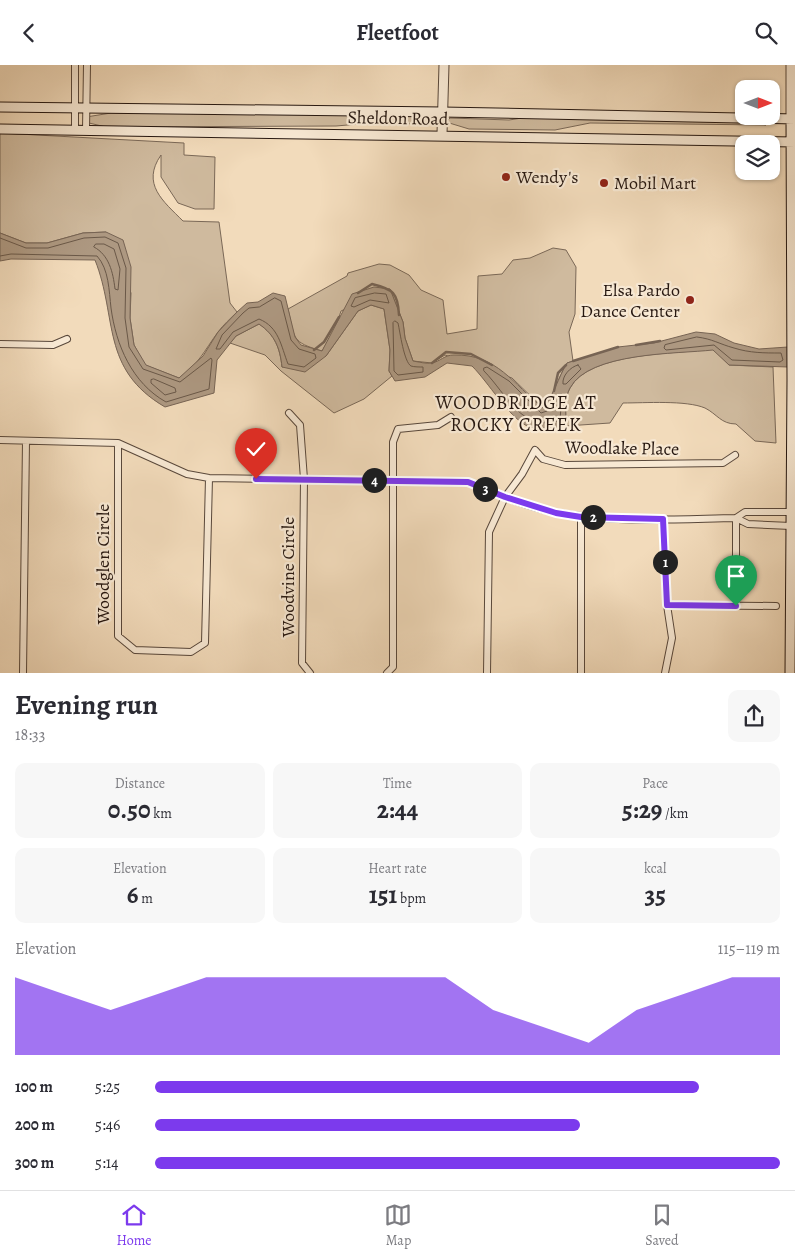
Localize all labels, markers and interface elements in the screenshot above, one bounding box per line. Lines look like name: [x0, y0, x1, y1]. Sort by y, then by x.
text: Fleetfoot: [356, 18, 439, 48]
icon: back: [15, 19, 43, 47]
icon: search: [752, 19, 780, 47]
north arrow: [735, 80, 780, 125]
map controls: [735, 80, 780, 180]
street label: Sheldon Road: [347, 105, 449, 131]
button: layers: [735, 135, 780, 180]
place label: Wendy's: [515, 165, 579, 189]
marker: Wendy's: [500, 171, 512, 183]
place label: Mobil Mart: [614, 171, 696, 195]
marker: Mobil Mart: [598, 177, 610, 189]
place label: Elsa Pardo Dance Center: [580, 278, 680, 323]
marker: Elsa Pardo Dance Center: [684, 294, 696, 306]
district label: WOODBRIDGE AT ROCKY CREEK: [434, 390, 597, 438]
pin: [235, 428, 277, 479]
icon: check: [242, 435, 270, 463]
street label: Woodlake Place: [564, 435, 679, 461]
pin: 4: [362, 467, 386, 493]
text: 4: [371, 471, 378, 490]
pin: 3: [472, 477, 498, 501]
text: 3: [482, 480, 489, 499]
street label: Woodglen Circle: [91, 504, 115, 625]
pin: 2: [580, 505, 606, 529]
text: 2: [590, 508, 597, 527]
street label: Woodvine Circle: [276, 517, 300, 638]
pin: 1: [652, 549, 678, 575]
text: 1: [663, 553, 668, 572]
pin: [715, 555, 757, 606]
icon: arrive: [722, 562, 750, 590]
text: Evening run: [15, 686, 158, 724]
button: share: [728, 690, 780, 742]
text: 18:33: [15, 724, 45, 746]
text: Distance: [115, 774, 165, 793]
text: Time: [383, 774, 412, 793]
text: Pace: [642, 774, 668, 793]
text: 0.50: [108, 793, 150, 827]
text: 2:44: [377, 793, 418, 827]
text: 5:29: [622, 793, 662, 827]
text: km: [150, 804, 172, 823]
text: /km: [662, 804, 688, 823]
text: Elevation: [113, 859, 167, 878]
text: Heart rate: [368, 859, 427, 878]
text: kcal: [644, 859, 666, 878]
text: 6: [127, 878, 138, 912]
text: 151: [369, 878, 397, 912]
text: 35: [644, 878, 666, 912]
text: m: [138, 889, 153, 908]
text: bpm: [397, 889, 426, 908]
text: Elevation: [15, 938, 76, 960]
text: 115–119 m: [718, 938, 780, 960]
text: 100 m: [15, 1076, 53, 1098]
text: 5:25: [95, 1076, 120, 1098]
text: 200 m: [15, 1114, 55, 1136]
text: 5:46: [95, 1114, 120, 1136]
text: 300 m: [15, 1152, 54, 1174]
text: 5:14: [95, 1152, 118, 1174]
tab: Home: [116, 1201, 152, 1250]
tab: Map: [384, 1201, 412, 1250]
tab: Saved: [645, 1201, 679, 1250]

